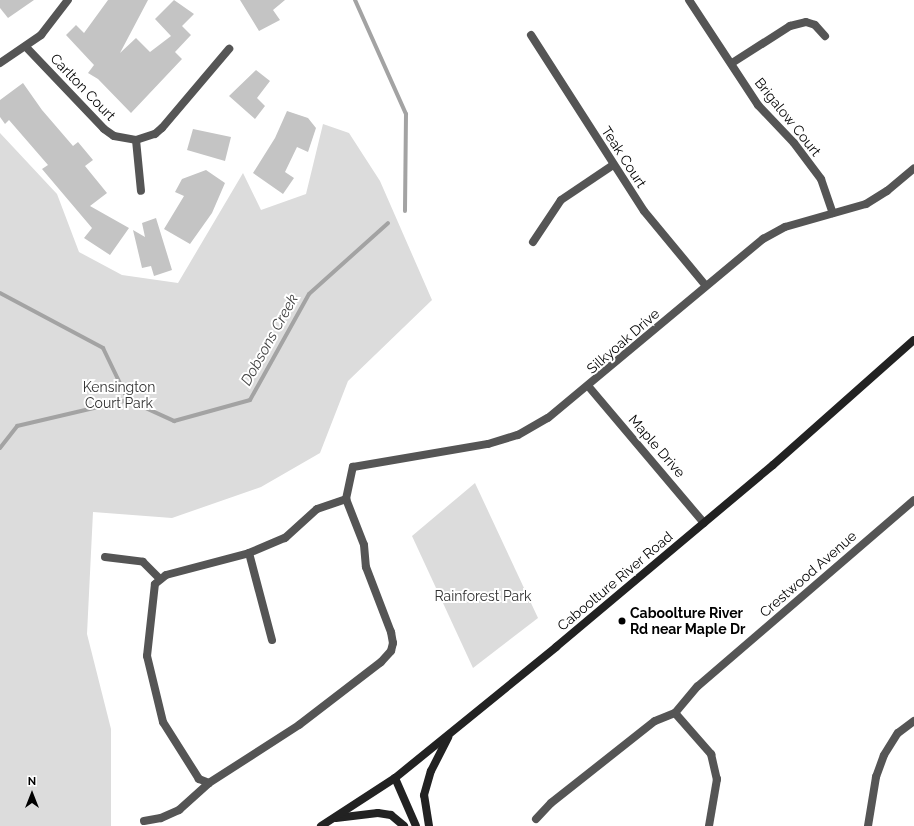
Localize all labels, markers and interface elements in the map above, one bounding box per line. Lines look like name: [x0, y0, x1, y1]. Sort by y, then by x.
street label: Carlton Court: [47, 50, 119, 124]
street label: Brigalow Court: [751, 74, 825, 160]
street label: Teak Court: [598, 123, 650, 191]
water label: Dobsons Creek: [238, 291, 302, 389]
street label: Silkyoak Drive: [583, 305, 663, 377]
park label: Kensington Court Park: [83, 379, 155, 412]
street label: Maple Drive: [625, 411, 689, 481]
street label: Crestwood Avenue: [756, 527, 860, 621]
street label: Caboolture River Road: [554, 528, 676, 634]
park label: Rainforest Park: [434, 588, 532, 604]
place label: Caboolture River Rd near Maple Dr: [630, 605, 746, 638]
marker: Caboolture River Rd near Maple Dr: [617, 616, 627, 626]
north arrow: [12, 774, 52, 814]
text: N: [28, 775, 36, 788]

